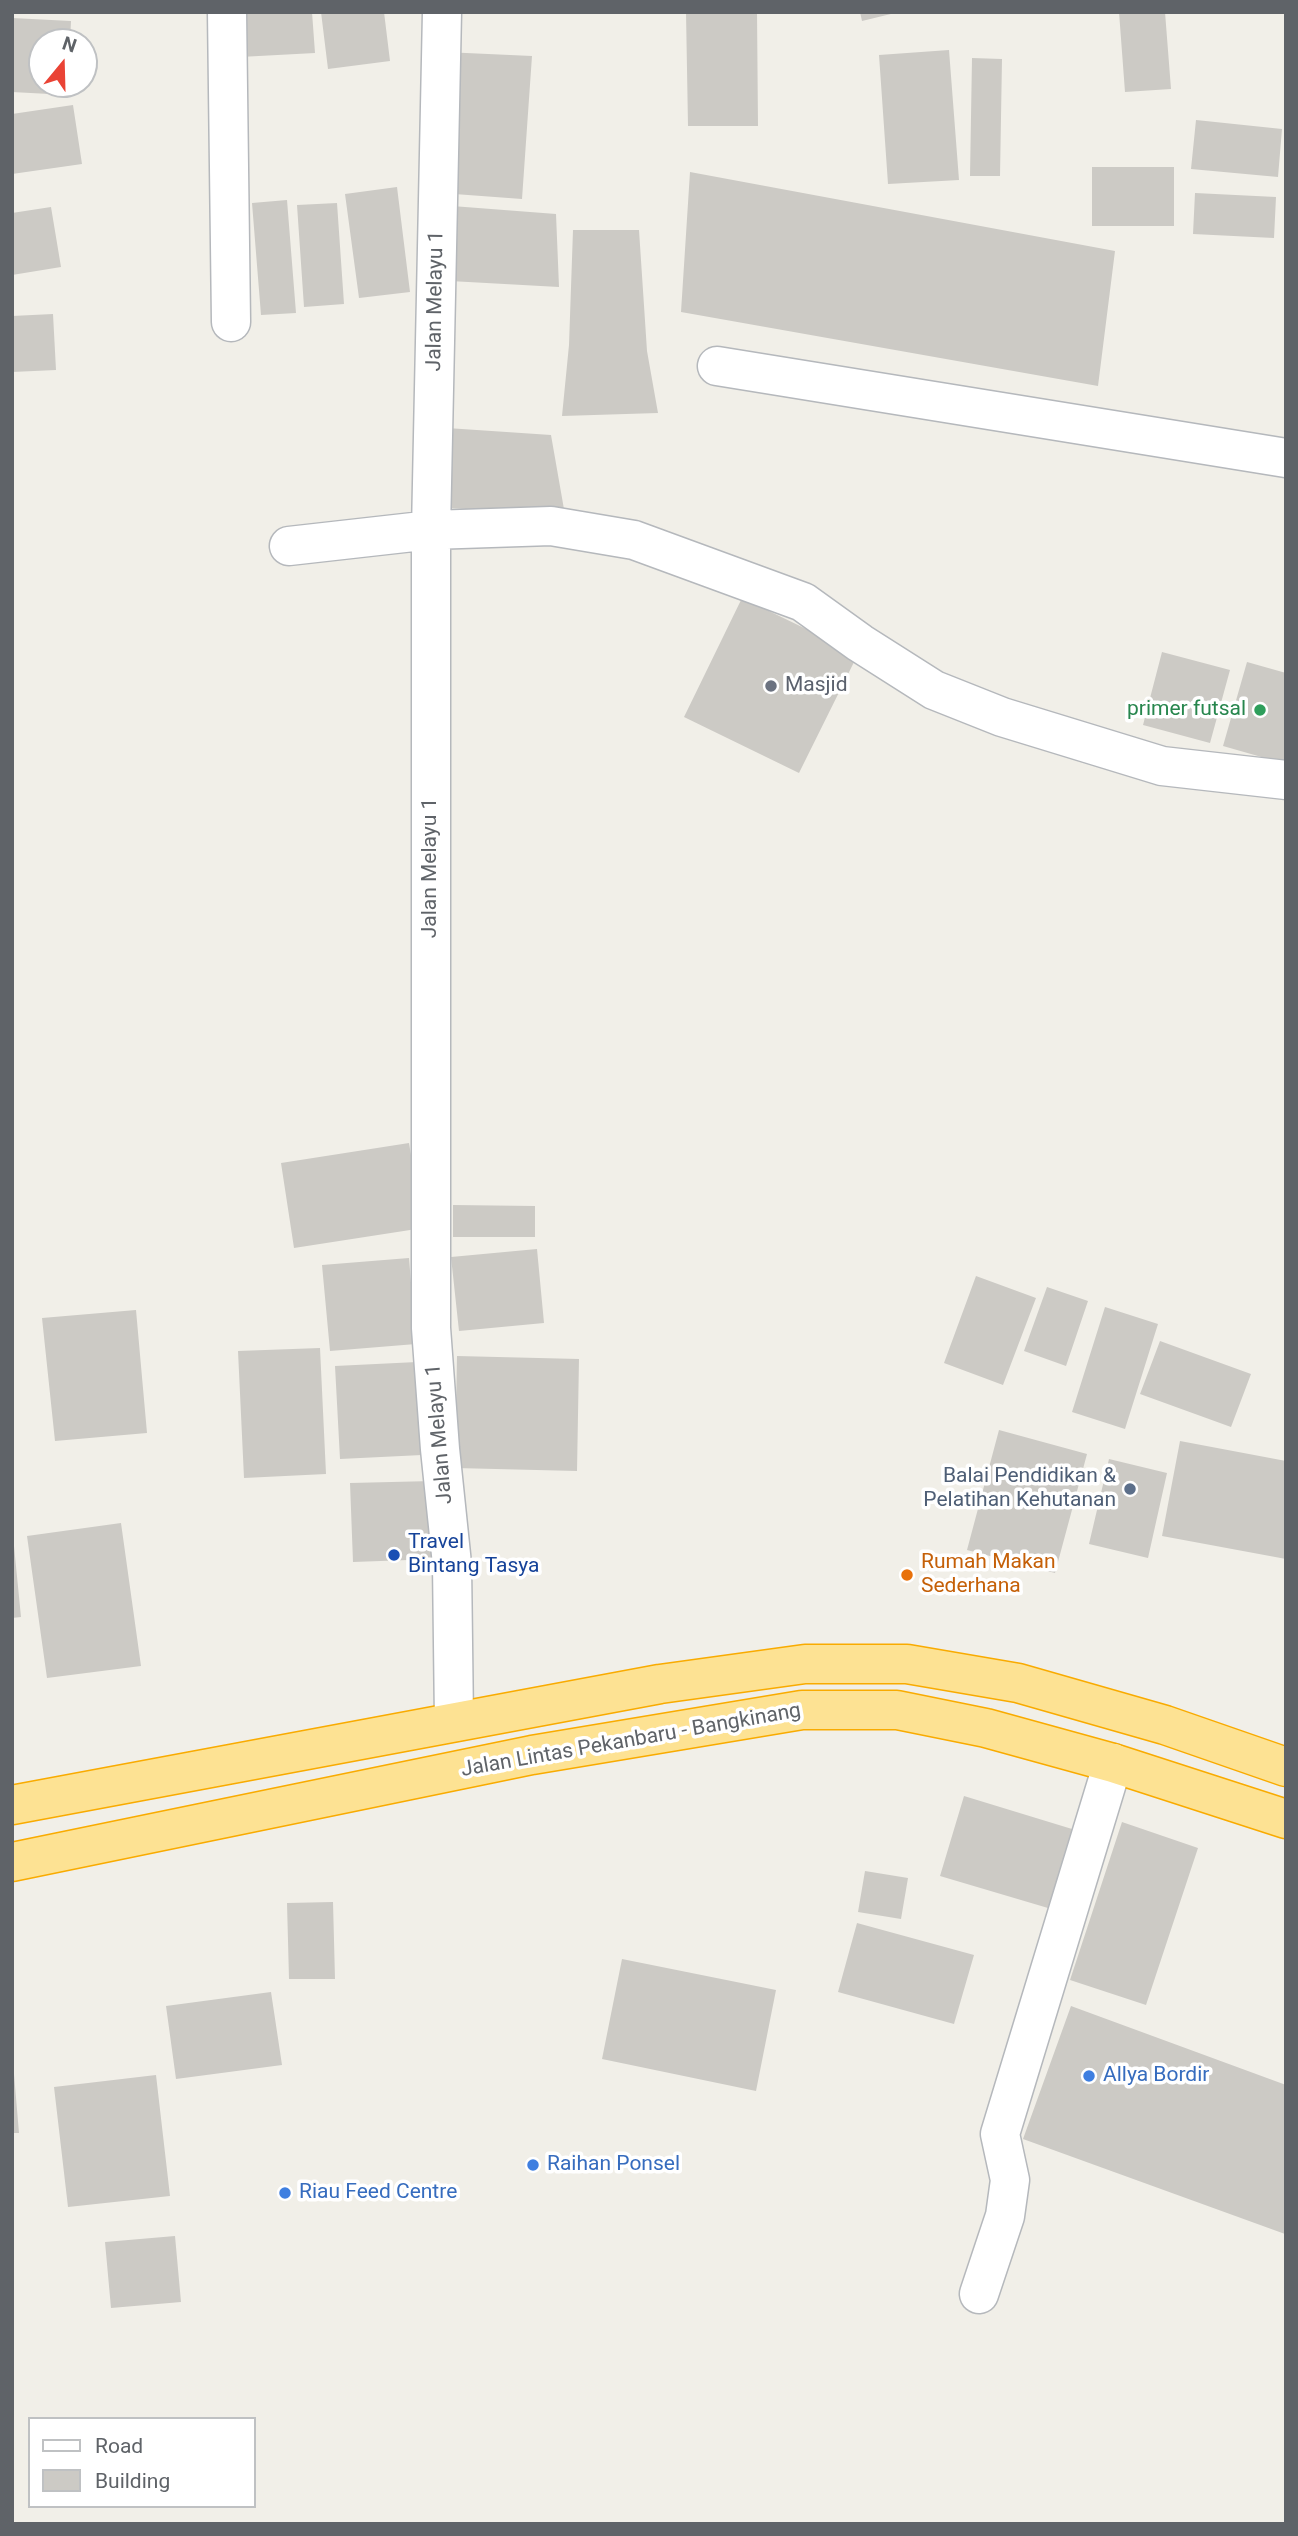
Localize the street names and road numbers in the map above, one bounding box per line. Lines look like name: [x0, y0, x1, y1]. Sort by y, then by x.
street label: Jalan Melayu 1: [422, 230, 450, 372]
street label: Jalan Melayu 1: [418, 798, 444, 938]
street label: Jalan Melayu 1: [421, 1363, 459, 1505]
street label: Jalan Lintas Pekanbaru - Bangkinang: [459, 1699, 803, 1783]

